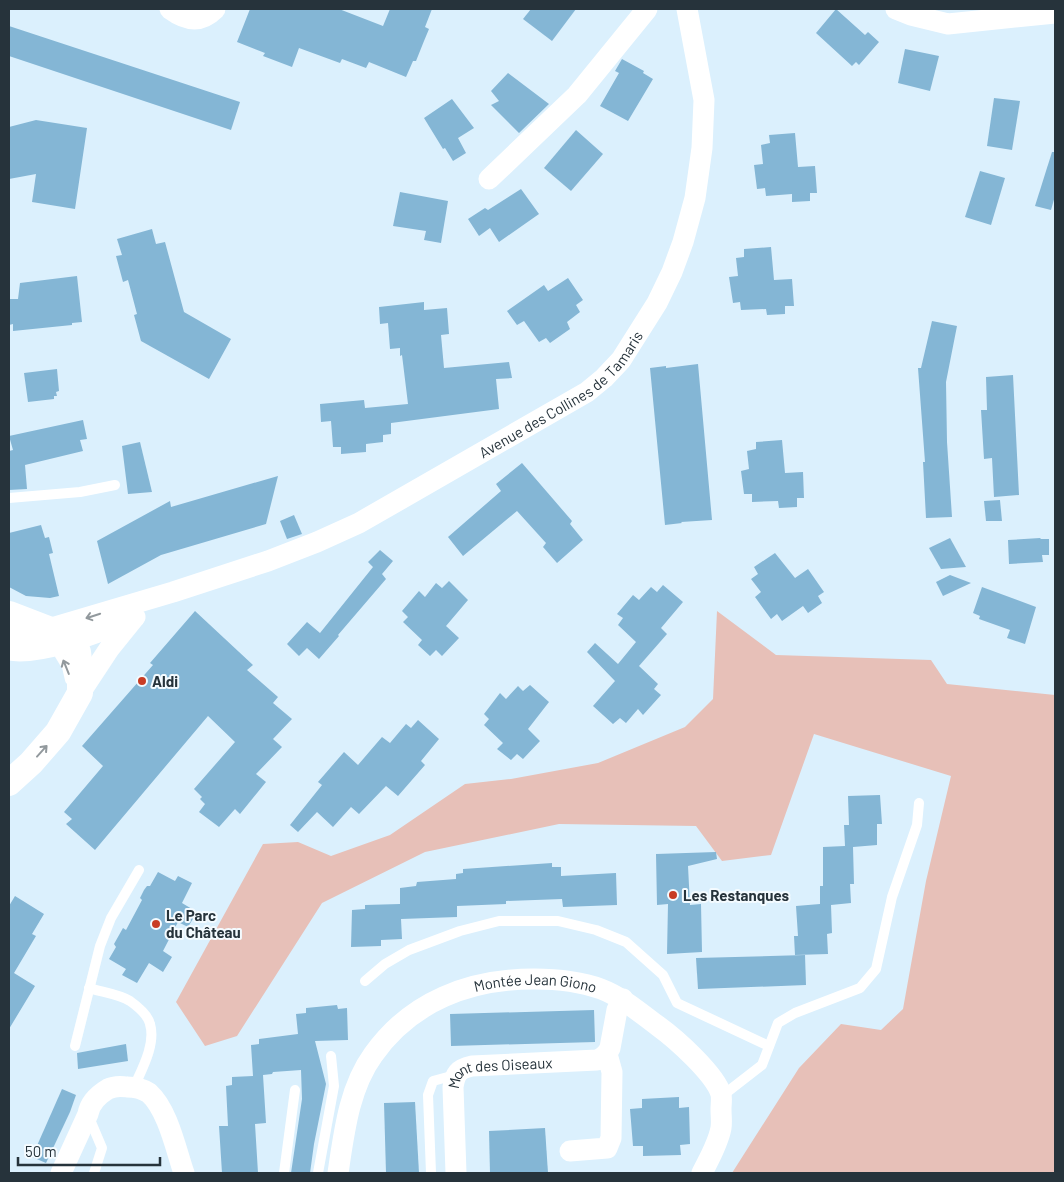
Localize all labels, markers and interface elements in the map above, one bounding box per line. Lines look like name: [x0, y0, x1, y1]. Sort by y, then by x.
street label: Avenue des Collines de Tamaris: [476, 327, 646, 461]
one-way arrow: [85, 612, 101, 622]
one-way arrow: [61, 660, 70, 676]
place label: Aldi: [152, 672, 178, 690]
marker: Aldi: [136, 675, 148, 687]
one-way arrow: [36, 744, 47, 757]
place label: Les Restanques: [683, 886, 790, 904]
marker: Les Restanques: [667, 889, 679, 901]
place label: Le Parc du Château: [166, 906, 241, 941]
marker: Le Parc du Château: [150, 918, 162, 930]
street label: Montée Jean Giono: [472, 970, 599, 996]
street label: Mont des Oiseaux: [444, 1053, 553, 1090]
scale bar: [18, 1134, 160, 1166]
text: 50 m: [25, 1142, 57, 1160]

